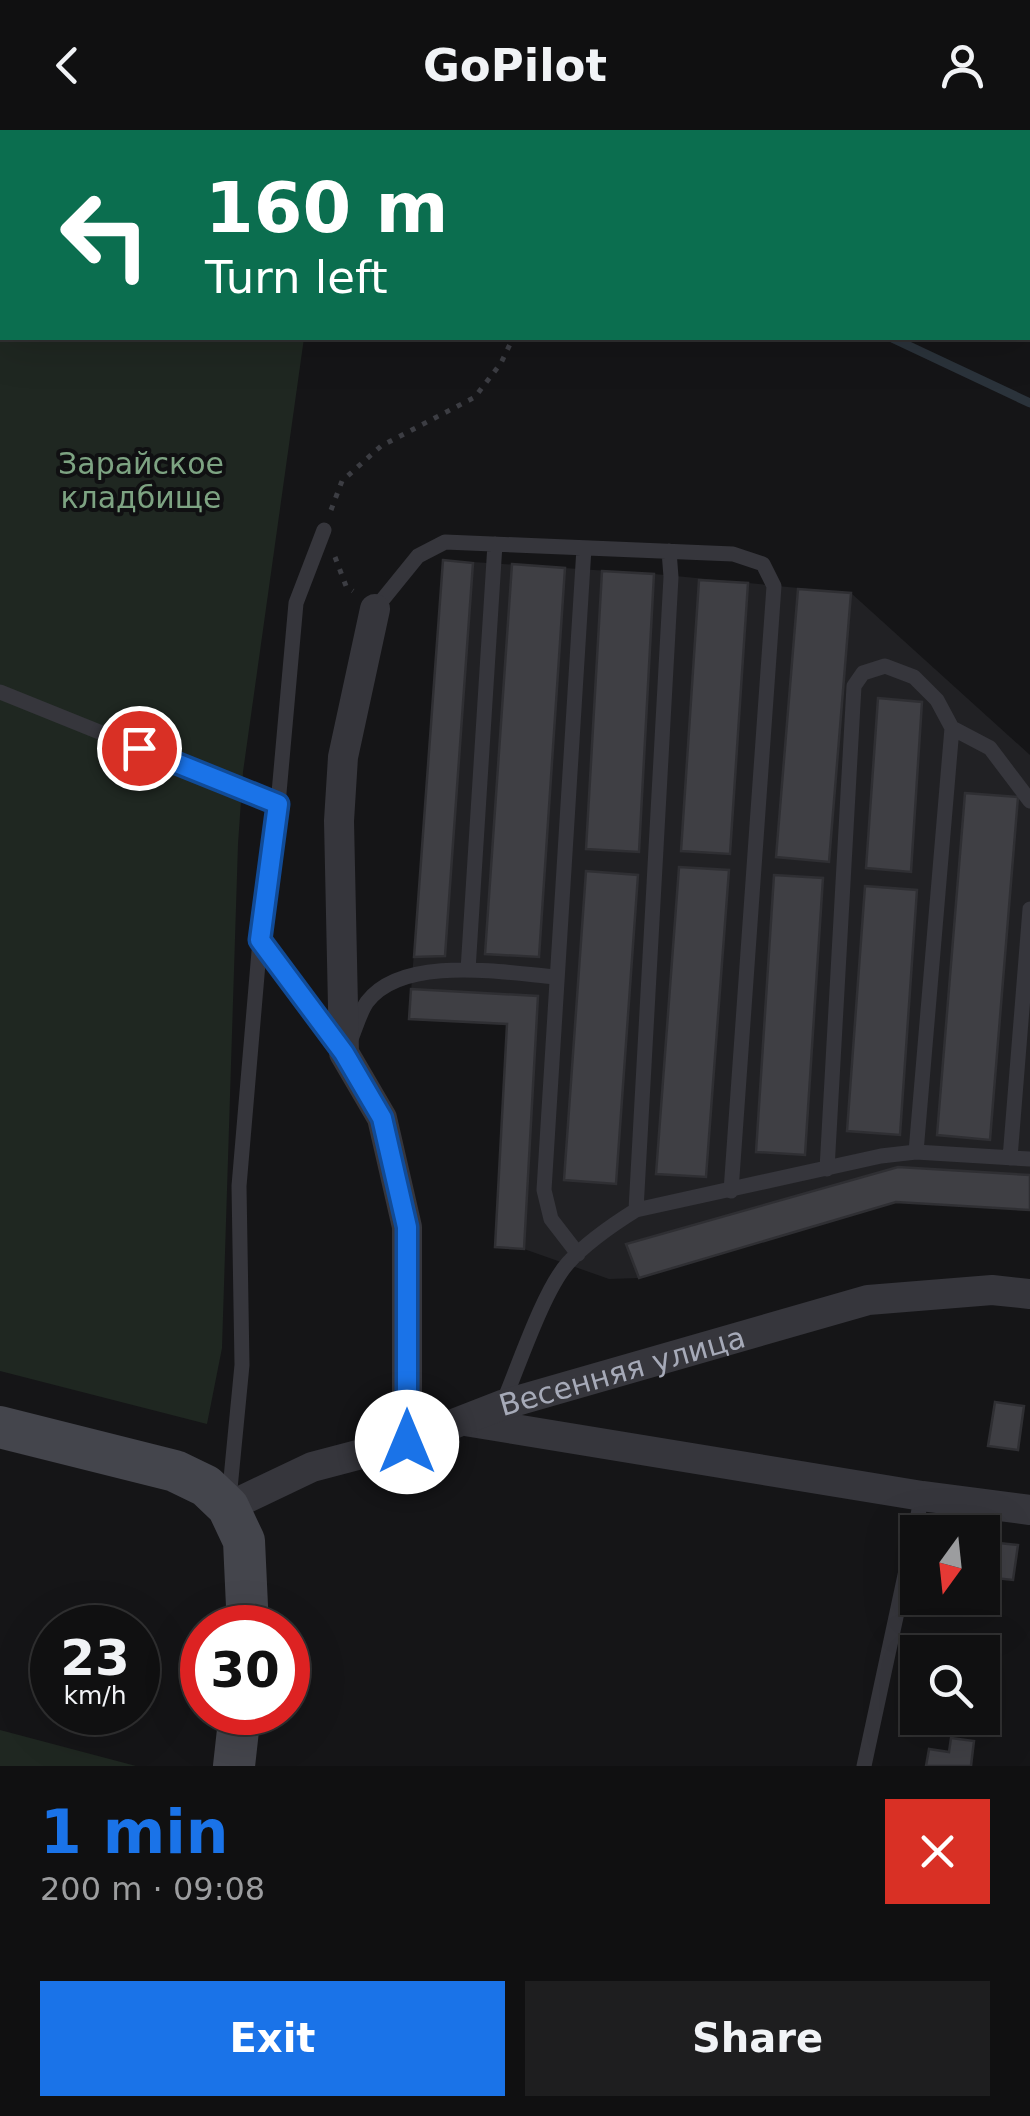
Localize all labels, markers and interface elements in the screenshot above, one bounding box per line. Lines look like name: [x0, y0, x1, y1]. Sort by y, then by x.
icon: back: [40, 38, 95, 93]
icon: person: [935, 38, 990, 93]
text: GoPilot: [423, 39, 607, 92]
text: 160 m: [205, 167, 448, 249]
icon: left: [40, 170, 170, 300]
text: Turn left: [205, 251, 388, 304]
park label: Зарайское кладбище: [58, 446, 224, 515]
pin: [97, 706, 182, 791]
icon: arrive: [112, 721, 167, 776]
street label: Весенняя улица: [495, 1319, 749, 1422]
position arrow: [355, 1390, 459, 1494]
north arrow: [900, 1515, 1000, 1615]
map controls: [900, 1515, 1000, 1735]
speed limit sign: 30: [180, 1605, 310, 1735]
text: 23: [60, 1629, 130, 1687]
button: search: [900, 1635, 1000, 1735]
text: km/h: [63, 1681, 127, 1710]
text: 1 min: [40, 1797, 228, 1867]
button: close: [885, 1799, 990, 1904]
text: 200 m · 09:08: [40, 1870, 265, 1908]
button: Exit: [40, 1981, 505, 2096]
button: Share: [525, 1981, 990, 2096]

